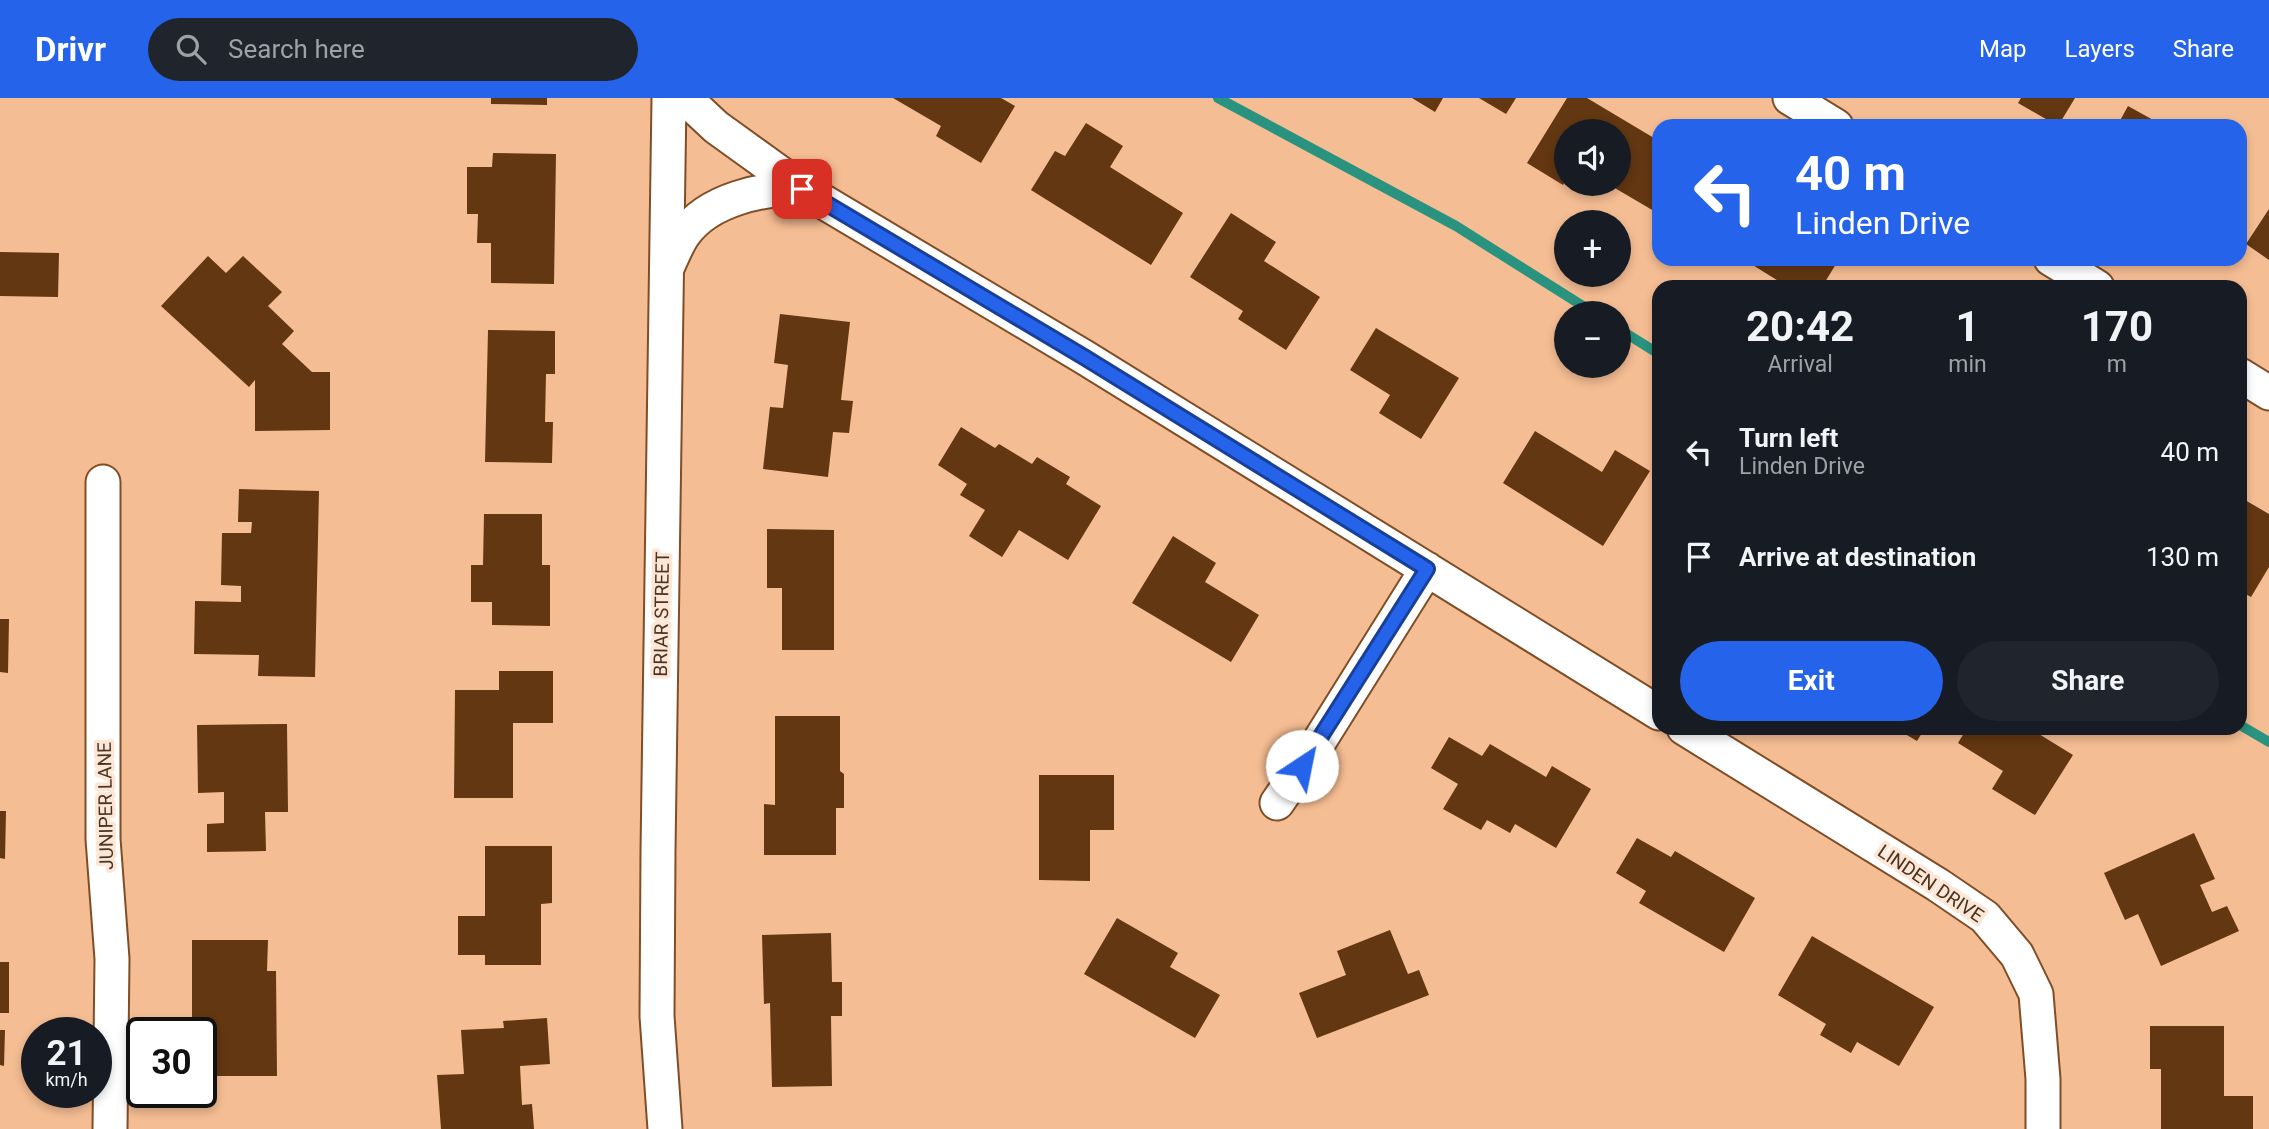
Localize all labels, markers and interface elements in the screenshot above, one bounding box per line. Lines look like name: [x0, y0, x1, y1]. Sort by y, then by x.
search box: [148, 18, 638, 81]
text: Drivr: [35, 30, 106, 69]
icon: search: [172, 30, 210, 68]
text: Search here: [228, 34, 365, 64]
text: Map: [1979, 35, 2027, 63]
text: Layers: [2065, 35, 2135, 63]
text: Share: [2173, 35, 2234, 63]
map controls: [1554, 119, 1631, 378]
button: sound: [1554, 119, 1631, 196]
text: 40 m: [1795, 145, 1906, 202]
icon: left: [1680, 147, 1771, 238]
pin: [772, 159, 832, 219]
icon: arrive: [783, 170, 821, 208]
text: Linden Drive: [1795, 204, 1970, 242]
button: +: [1554, 210, 1631, 287]
button: −: [1554, 301, 1631, 378]
text: 20:42: [1746, 302, 1854, 351]
text: 1: [1955, 302, 1980, 351]
text: 170: [2081, 302, 2153, 351]
text: Arrival: [1767, 351, 1833, 378]
text: min: [1948, 351, 1987, 378]
text: m: [2107, 351, 2127, 378]
text: Turn left: [1739, 423, 1838, 453]
icon: left: [1680, 433, 1718, 471]
text: 40 m: [2161, 437, 2219, 467]
text: Linden Drive: [1739, 453, 1865, 480]
icon: arrive: [1680, 538, 1718, 576]
text: Arrive at destination: [1739, 542, 1976, 572]
text: 130 m: [2146, 542, 2219, 572]
street label: BRIAR STREET: [649, 551, 674, 677]
button: Exit: [1680, 641, 1943, 721]
button: Share: [1957, 641, 2219, 721]
position arrow: [1265, 729, 1339, 803]
street label: JUNIPER LANE: [93, 742, 118, 870]
street label: LINDEN DRIVE: [1873, 840, 1988, 927]
speed limit sign: 30: [126, 1017, 217, 1108]
text: 21: [46, 1033, 87, 1074]
text: km/h: [45, 1069, 88, 1090]

